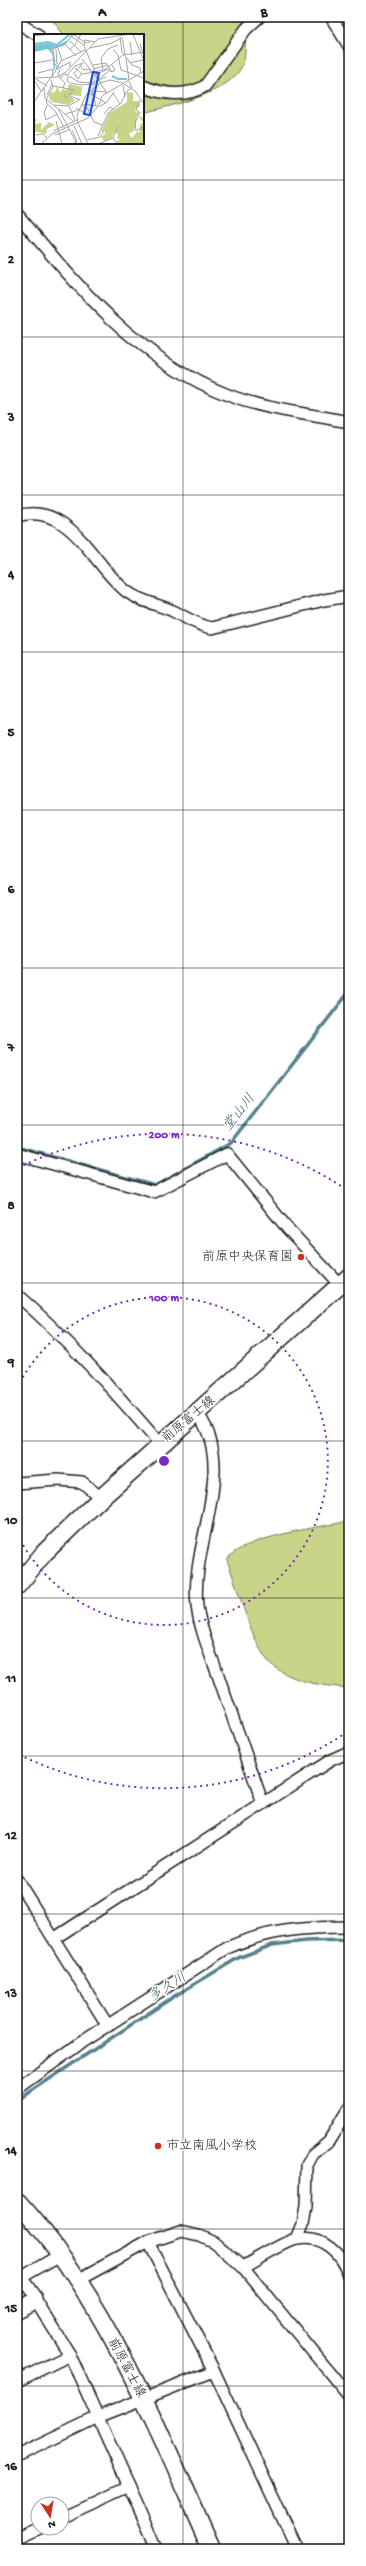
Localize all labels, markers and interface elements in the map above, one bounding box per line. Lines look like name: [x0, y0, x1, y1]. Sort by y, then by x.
text: A: [97, 6, 107, 21]
text: B: [260, 6, 269, 21]
inset map: [34, 34, 144, 144]
text: 1: [7, 95, 14, 110]
text: 2: [8, 253, 15, 268]
text: 3: [7, 411, 15, 426]
text: 4: [7, 568, 15, 583]
text: 5: [8, 726, 15, 741]
text: 6: [8, 883, 15, 898]
text: 7: [7, 1041, 16, 1056]
water label: 堂山川: [220, 1091, 260, 1135]
text: 200 m: [149, 1129, 180, 1143]
text: 8: [7, 1199, 15, 1214]
place label: 前原中央保育園: [202, 1249, 293, 1265]
marker: 前原中央保育園: [296, 1252, 306, 1262]
text: 100 m: [148, 1292, 179, 1306]
text: 9: [7, 1356, 15, 1371]
street label: 前原富士線: [159, 1392, 219, 1447]
centre of rings: [157, 1454, 171, 1468]
text: 10: [4, 1514, 18, 1529]
text: 11: [5, 1672, 16, 1687]
text: 12: [4, 1829, 17, 1844]
water label: 多久川: [145, 1969, 190, 2007]
text: 13: [4, 1987, 17, 2002]
place label: 市立南風小学校: [166, 2138, 257, 2154]
marker: 市立南風小学校: [153, 2141, 163, 2151]
text: 14: [4, 2144, 18, 2159]
text: 15: [4, 2302, 17, 2317]
street label: 前原富士線: [104, 2335, 149, 2401]
text: 16: [4, 2460, 17, 2475]
north arrow: [30, 2496, 70, 2536]
text: N: [47, 2517, 56, 2530]

